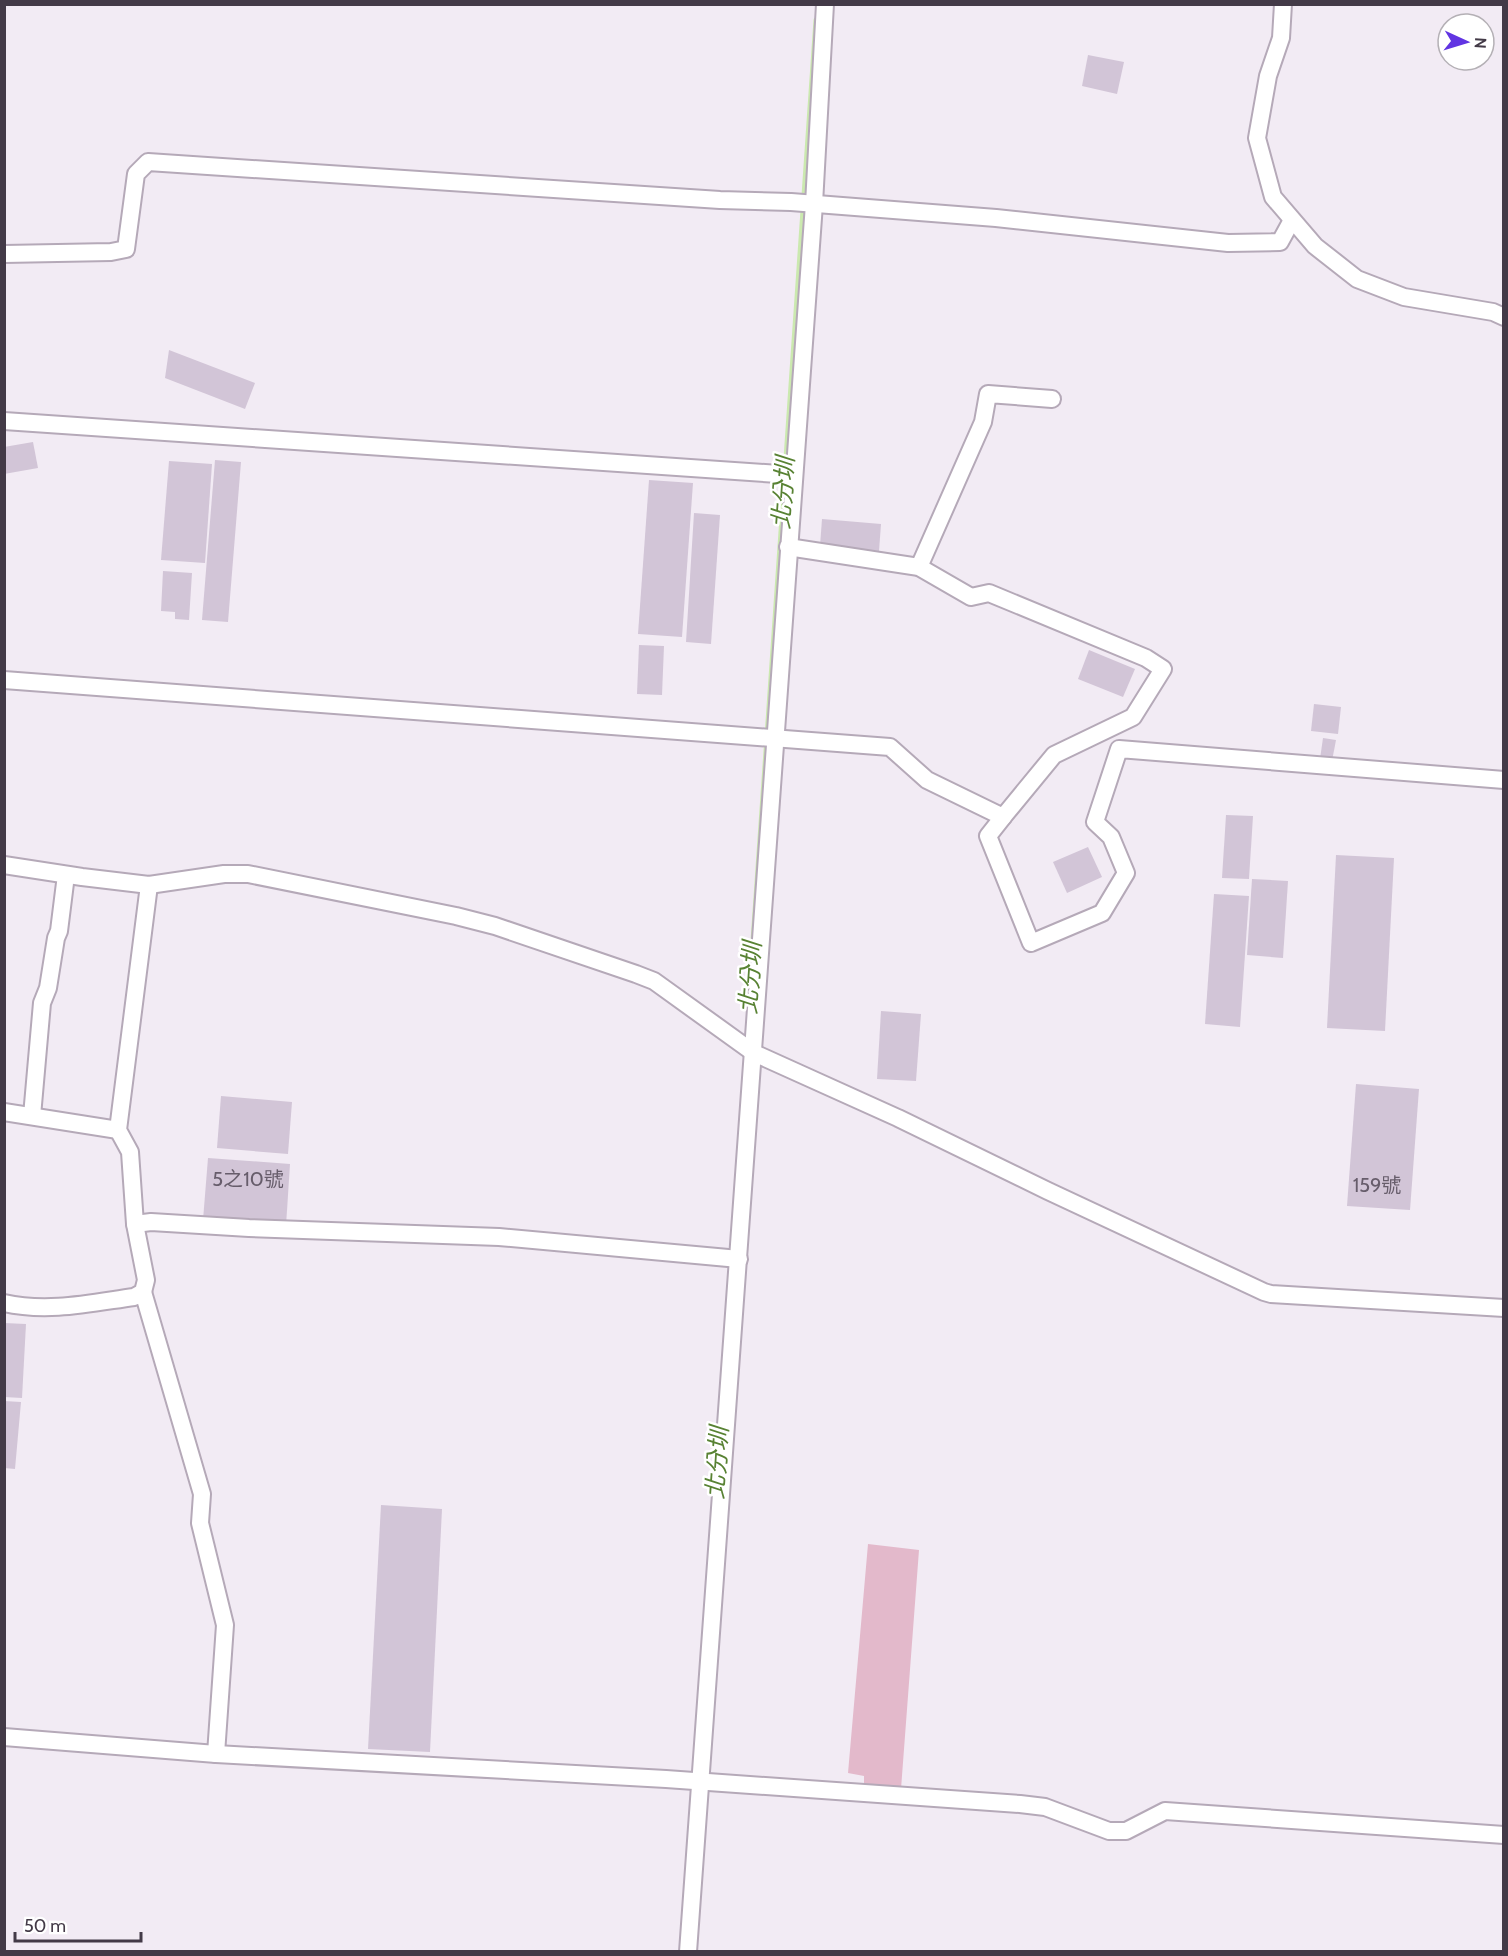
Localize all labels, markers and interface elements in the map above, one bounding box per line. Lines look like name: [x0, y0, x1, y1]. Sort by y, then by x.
north arrow: [1436, 12, 1496, 72]
text: N: [1471, 37, 1490, 49]
water label: 北分圳: [766, 453, 800, 530]
water label: 北分圳: [733, 938, 767, 1015]
house number: 5之10號: [212, 1167, 284, 1191]
house number: 159號: [1353, 1173, 1401, 1197]
water label: 北分圳: [700, 1423, 734, 1500]
scale bar: [15, 1905, 141, 1943]
text: 50 m: [24, 1915, 66, 1937]

